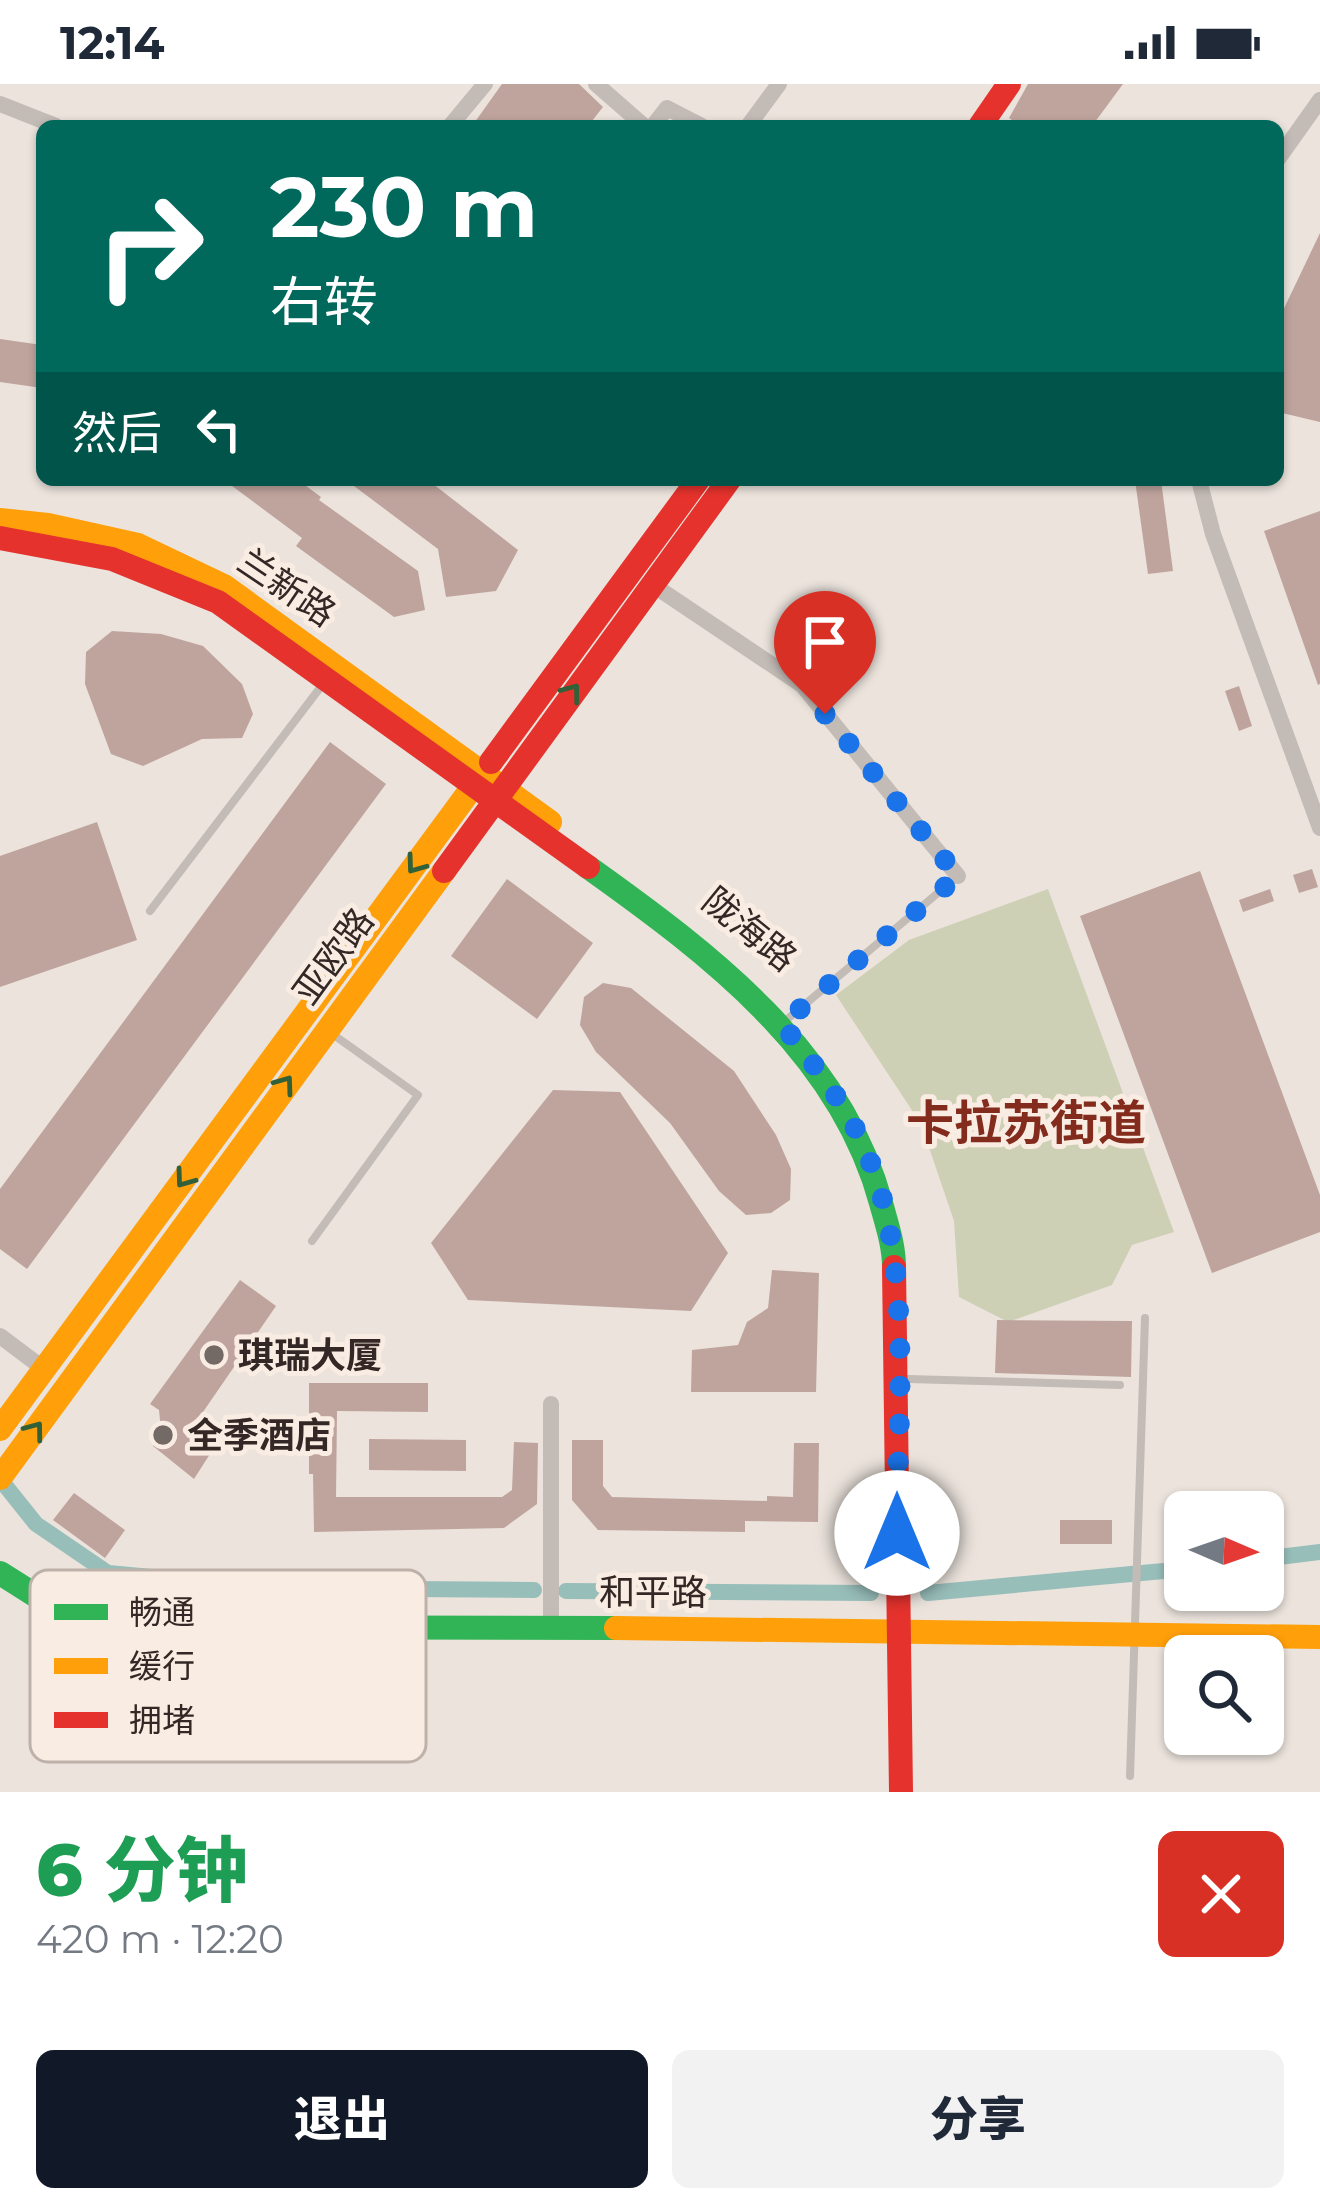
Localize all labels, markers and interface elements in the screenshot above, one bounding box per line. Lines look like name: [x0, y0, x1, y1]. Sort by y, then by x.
text: 12:14: [60, 15, 165, 70]
text: 230 m: [270, 156, 538, 258]
icon: right: [72, 168, 228, 324]
text: 右转: [270, 269, 378, 335]
icon: left: [186, 396, 252, 462]
text: 然后: [72, 405, 162, 460]
street label: 兰新路: [230, 539, 344, 635]
pin: [774, 591, 876, 714]
icon: arrive: [792, 609, 858, 675]
one-way arrow: [558, 684, 580, 705]
one-way arrow: [407, 852, 429, 873]
street label: 陇海路: [694, 878, 806, 980]
street label: 亚欧路: [283, 899, 383, 1013]
one-way arrow: [271, 1076, 293, 1097]
district label: 卡拉苏街道: [906, 1094, 1146, 1152]
one-way arrow: [176, 1166, 198, 1188]
place label: 琪瑞大厦: [238, 1333, 382, 1377]
marker: 琪瑞大厦: [201, 1342, 227, 1368]
place label: 全季酒店: [187, 1413, 331, 1457]
one-way arrow: [21, 1422, 42, 1444]
marker: 全季酒店: [150, 1422, 176, 1448]
position arrow: [834, 1470, 960, 1596]
north arrow: [1164, 1491, 1284, 1611]
map controls: [1164, 1491, 1284, 1755]
legend: [30, 1570, 426, 1762]
street label: 和平路: [599, 1570, 707, 1614]
text: 畅通: [129, 1592, 195, 1632]
button: search: [1164, 1635, 1284, 1755]
text: 缓行: [129, 1646, 195, 1686]
text: 拥堵: [129, 1700, 195, 1740]
text: 6 分钟: [36, 1826, 248, 1914]
button: close: [1158, 1831, 1284, 1957]
text: 420 m · 12:20: [36, 1915, 284, 1963]
button: 退出: [36, 2050, 648, 2188]
button: 分享: [672, 2050, 1284, 2188]

